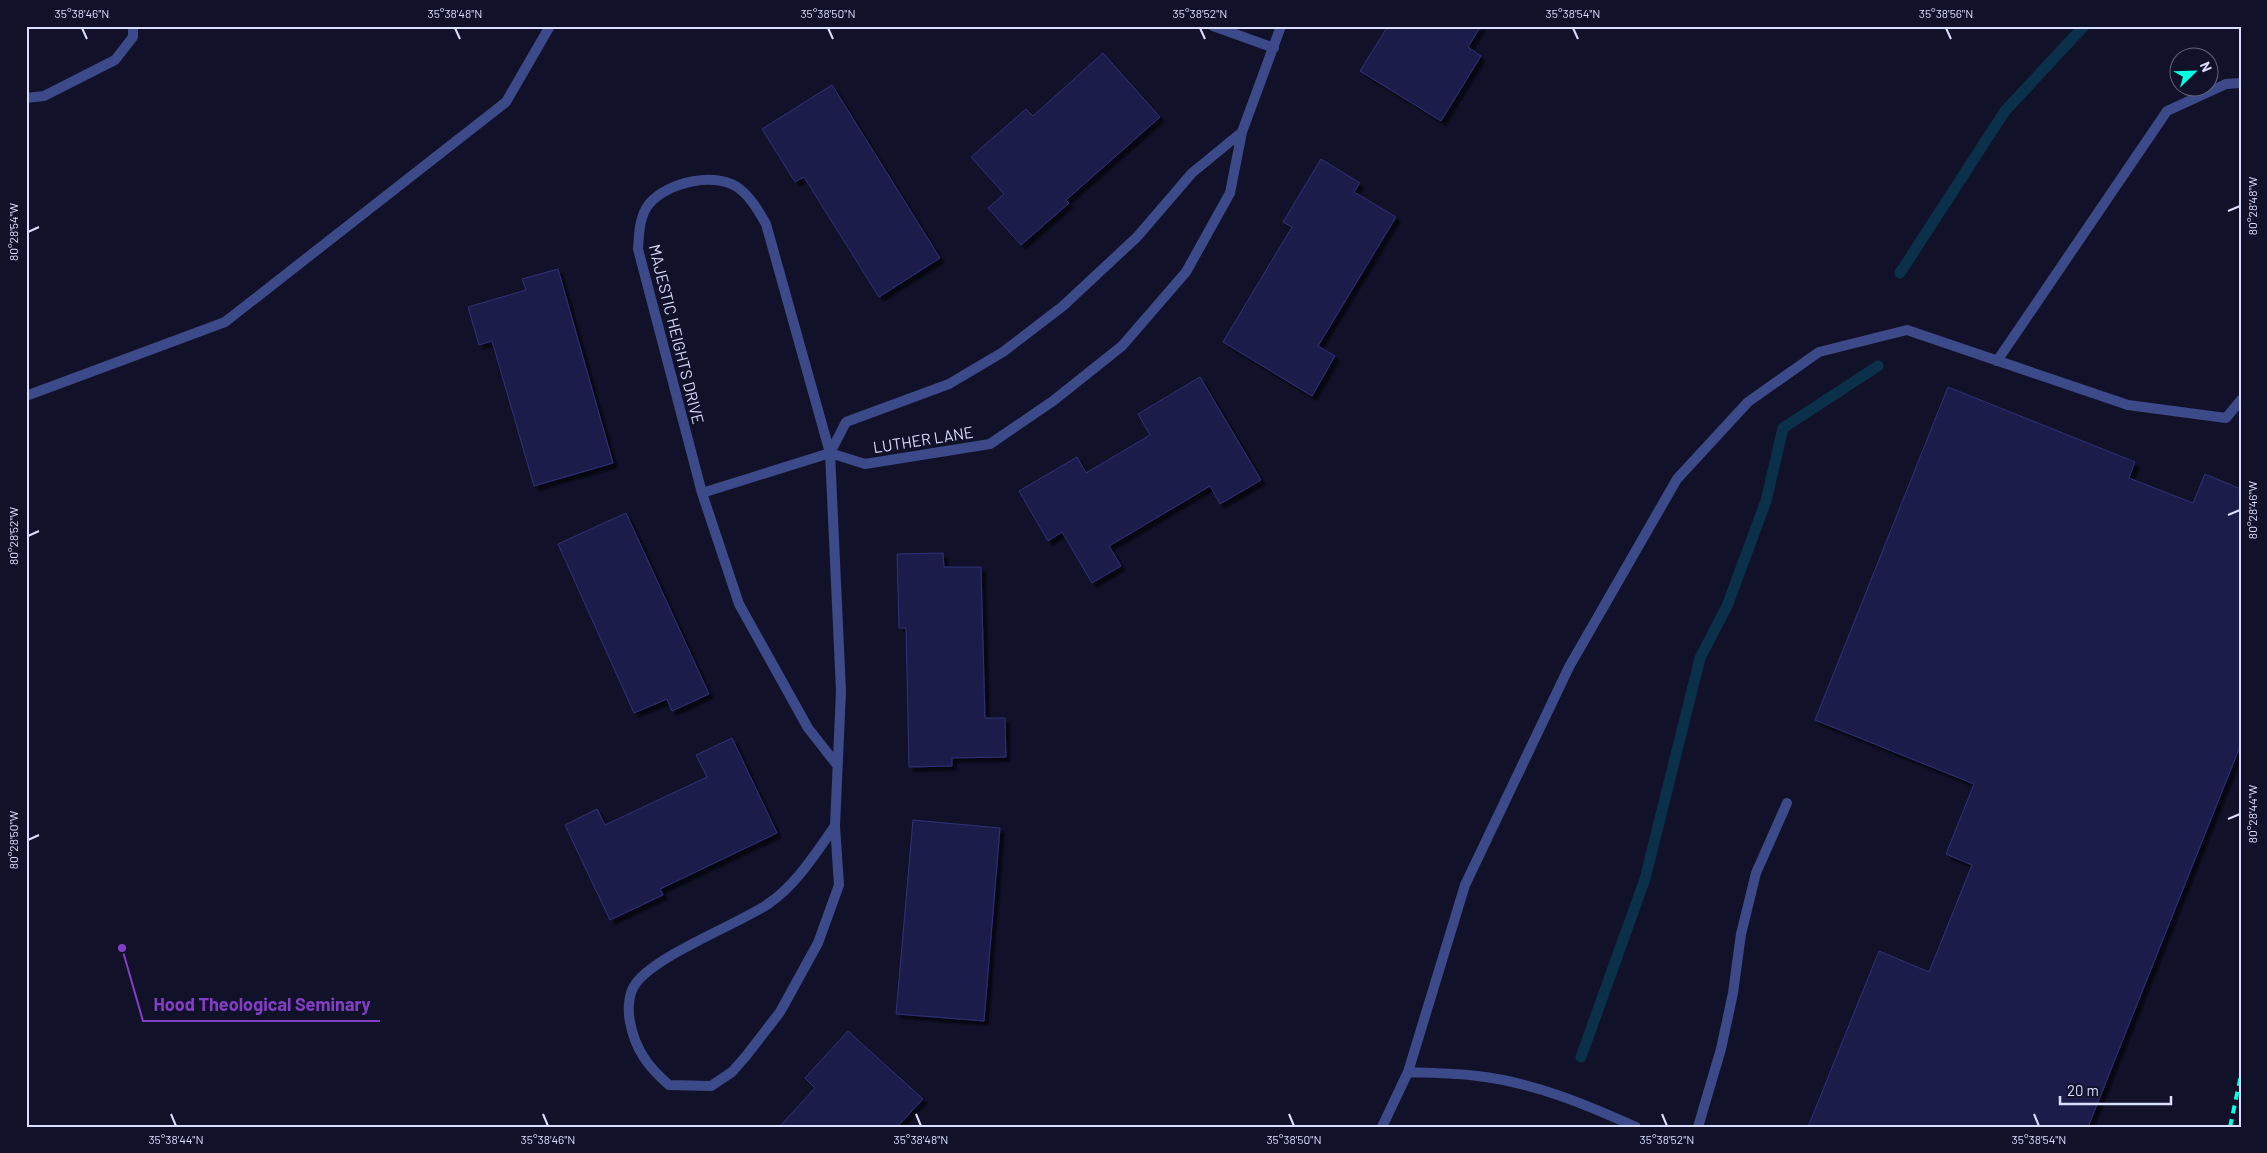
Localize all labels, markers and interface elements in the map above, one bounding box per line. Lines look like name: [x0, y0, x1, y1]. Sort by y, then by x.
text: 35°38'46"N: [55, 6, 109, 20]
text: 35°38'48"N: [428, 6, 482, 20]
text: 35°38'50"N: [800, 6, 856, 20]
text: 35°38'52"N: [1173, 6, 1227, 20]
text: 35°38'54"N: [1546, 6, 1600, 20]
text: 35°38'56"N: [1919, 6, 1973, 20]
north arrow: [2170, 48, 2220, 98]
text: N: [2197, 59, 2216, 74]
text: 80°28'48"W: [2245, 176, 2259, 235]
text: 80°28'54"W: [6, 202, 20, 261]
street label: MAJESTIC HEIGHTS DRIVE: [645, 242, 709, 426]
street label: LUTHER LANE: [871, 422, 975, 456]
text: 80°28'46"W: [2245, 480, 2259, 539]
text: 80°28'52"W: [6, 506, 20, 565]
text: 80°28'44"W: [2245, 784, 2259, 843]
text: 80°28'50"W: [6, 810, 20, 869]
callout: Hood Theological Seminary: [143, 988, 380, 1021]
text: Hood Theological Seminary: [153, 993, 371, 1015]
scale bar: [2060, 1073, 2171, 1105]
text: 20 m: [2067, 1081, 2099, 1099]
text: 35°38'44"N: [148, 1132, 204, 1146]
text: 35°38'46"N: [521, 1132, 575, 1146]
text: 35°38'48"N: [894, 1132, 948, 1146]
text: 35°38'50"N: [1266, 1132, 1322, 1146]
text: 35°38'52"N: [1640, 1132, 1694, 1146]
text: 35°38'54"N: [2012, 1132, 2066, 1146]

